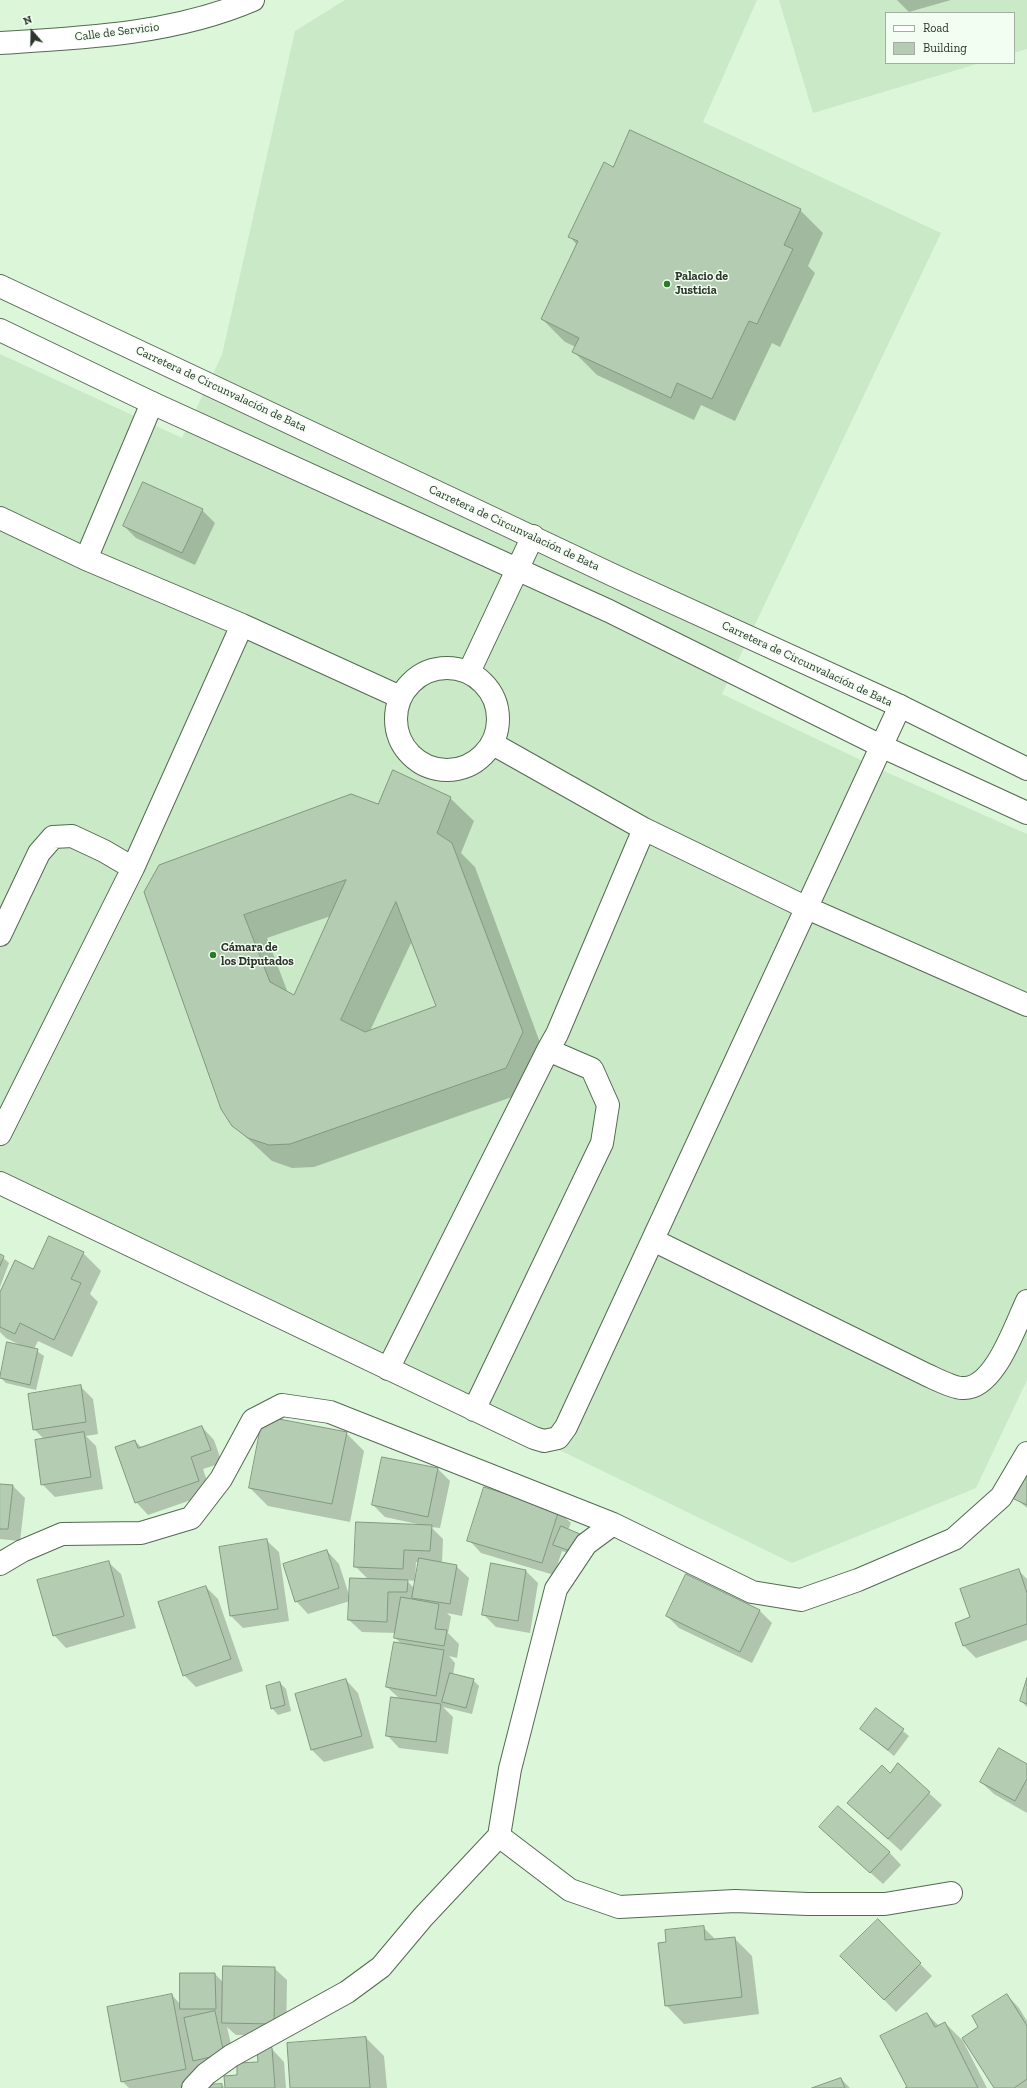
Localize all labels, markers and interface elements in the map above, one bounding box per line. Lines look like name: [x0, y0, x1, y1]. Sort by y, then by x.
north arrow: [12, 12, 52, 52]
legend: [885, 12, 1015, 64]
text: N: [22, 13, 34, 28]
street label: Calle de Servicio: [74, 20, 160, 44]
text: Road: [923, 21, 949, 35]
text: Building: [923, 41, 967, 55]
place label: Palacio de Justicia: [675, 270, 728, 298]
marker: Palacio de Justicia: [662, 279, 672, 289]
street label: Carretera de Circunvalación de Bata: [133, 343, 309, 435]
street label: Carretera de Circunvalación de Bata: [426, 482, 602, 574]
street label: Carretera de Circunvalación de Bata: [719, 618, 895, 710]
place label: Cámara de los Diputados: [221, 941, 294, 969]
marker: Cámara de los Diputados: [208, 950, 218, 960]

